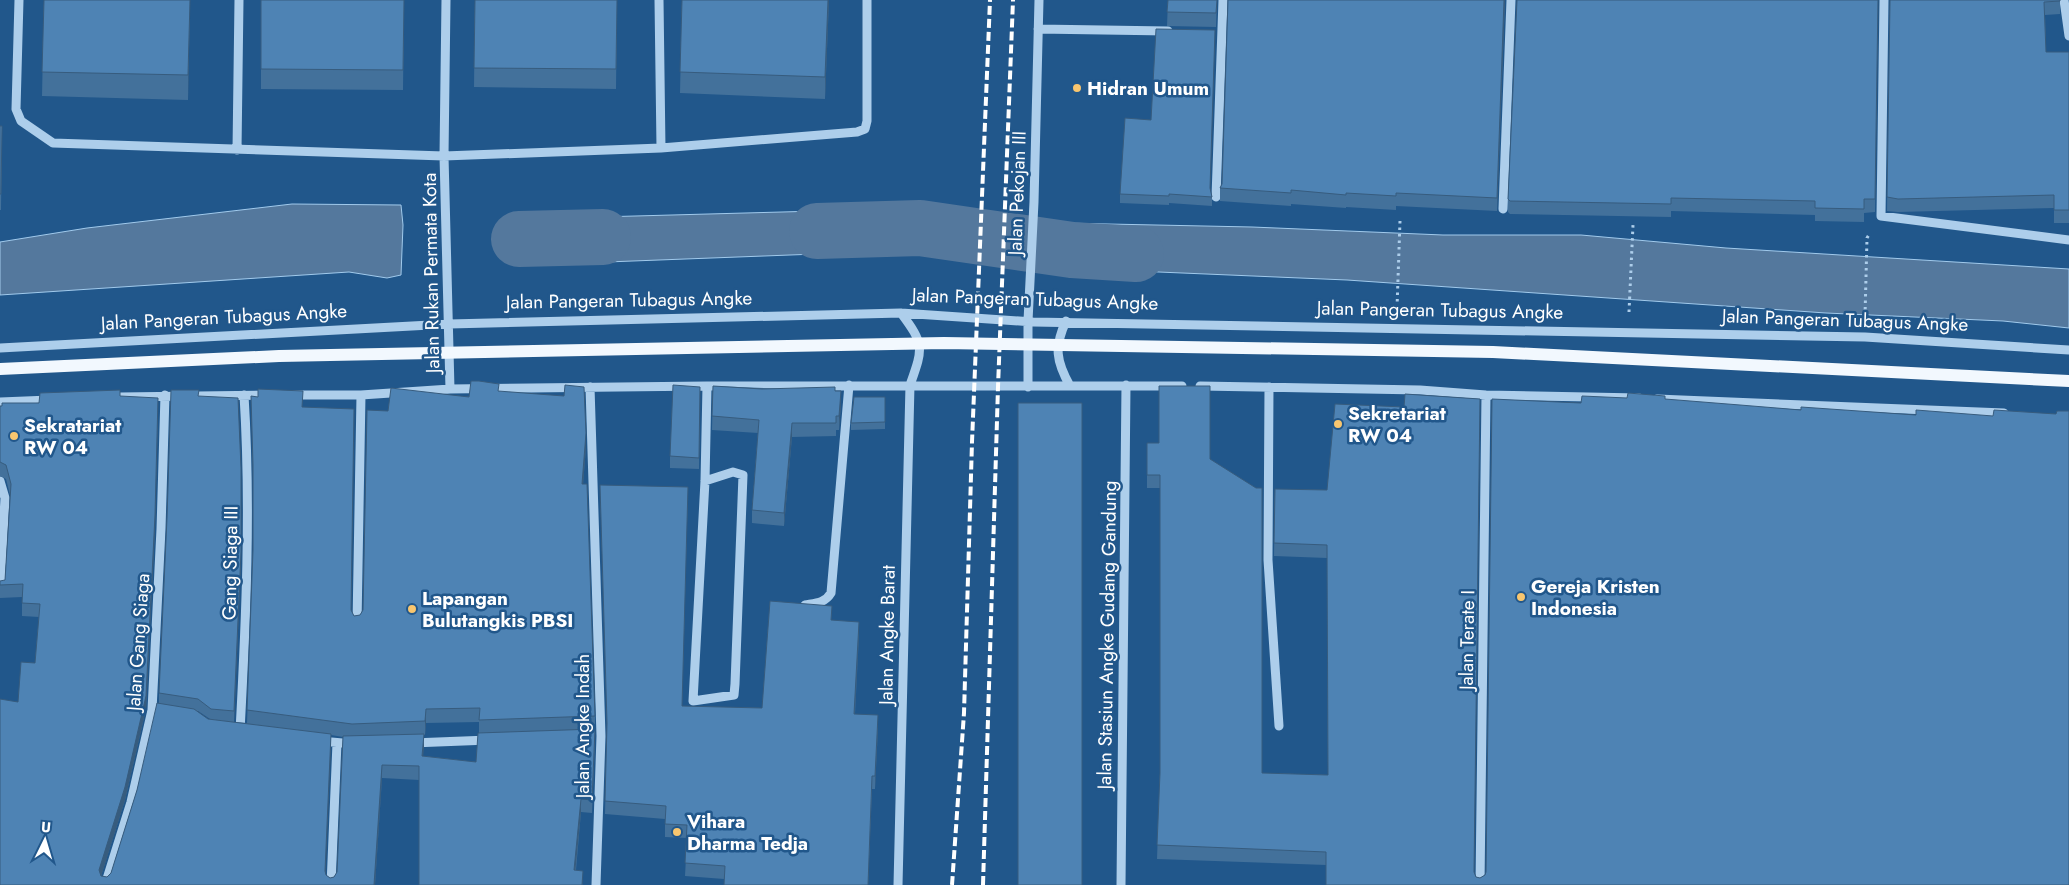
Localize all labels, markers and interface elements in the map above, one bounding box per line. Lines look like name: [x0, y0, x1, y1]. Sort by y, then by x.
place label: Hidran Umum: [1087, 75, 1209, 102]
marker: Hidran Umum: [1071, 82, 1083, 94]
street label: Jalan Pekojan III: [1001, 130, 1033, 259]
street label: Jalan Rukan Permata Kota: [416, 173, 446, 376]
street label: Jalan Pangeran Tubagus Angke: [908, 281, 1159, 317]
street label: Jalan Pangeran Tubagus Angke: [503, 284, 753, 316]
street label: Jalan Pangeran Tubagus Angke: [1314, 294, 1564, 326]
street label: Jalan Pangeran Tubagus Angke: [97, 297, 348, 337]
street label: Jalan Pangeran Tubagus Angke: [1718, 302, 1969, 338]
place label: Sekretariat RW 04: [1348, 400, 1446, 449]
place label: Sekratariat RW 04: [24, 412, 121, 461]
marker: Sekretariat RW 04: [1332, 418, 1344, 430]
marker: Sekratariat RW 04: [8, 430, 20, 442]
street label: Jalan Stasiun Angke Gudang Gandung: [1091, 480, 1123, 793]
street label: Gang Siaga III: [216, 506, 244, 620]
street label: Jalan Angke Barat: [872, 564, 902, 708]
street label: Jalan Gang Siaga: [120, 572, 156, 715]
place label: Gereja Kristen Indonesia: [1531, 573, 1660, 622]
place label: Lapangan Bulutangkis PBSI: [422, 585, 573, 634]
street label: Jalan Terate I: [1453, 590, 1481, 693]
marker: Gereja Kristen Indonesia: [1515, 591, 1527, 603]
marker: Lapangan Bulutangkis PBSI: [406, 603, 418, 615]
street label: Jalan Angke Indah: [569, 654, 596, 801]
place label: Vihara Dharma Tedja: [686, 808, 808, 857]
north arrow: [20, 815, 70, 865]
text: U: [40, 817, 52, 837]
marker: Vihara Dharma Tedja: [671, 826, 683, 838]

